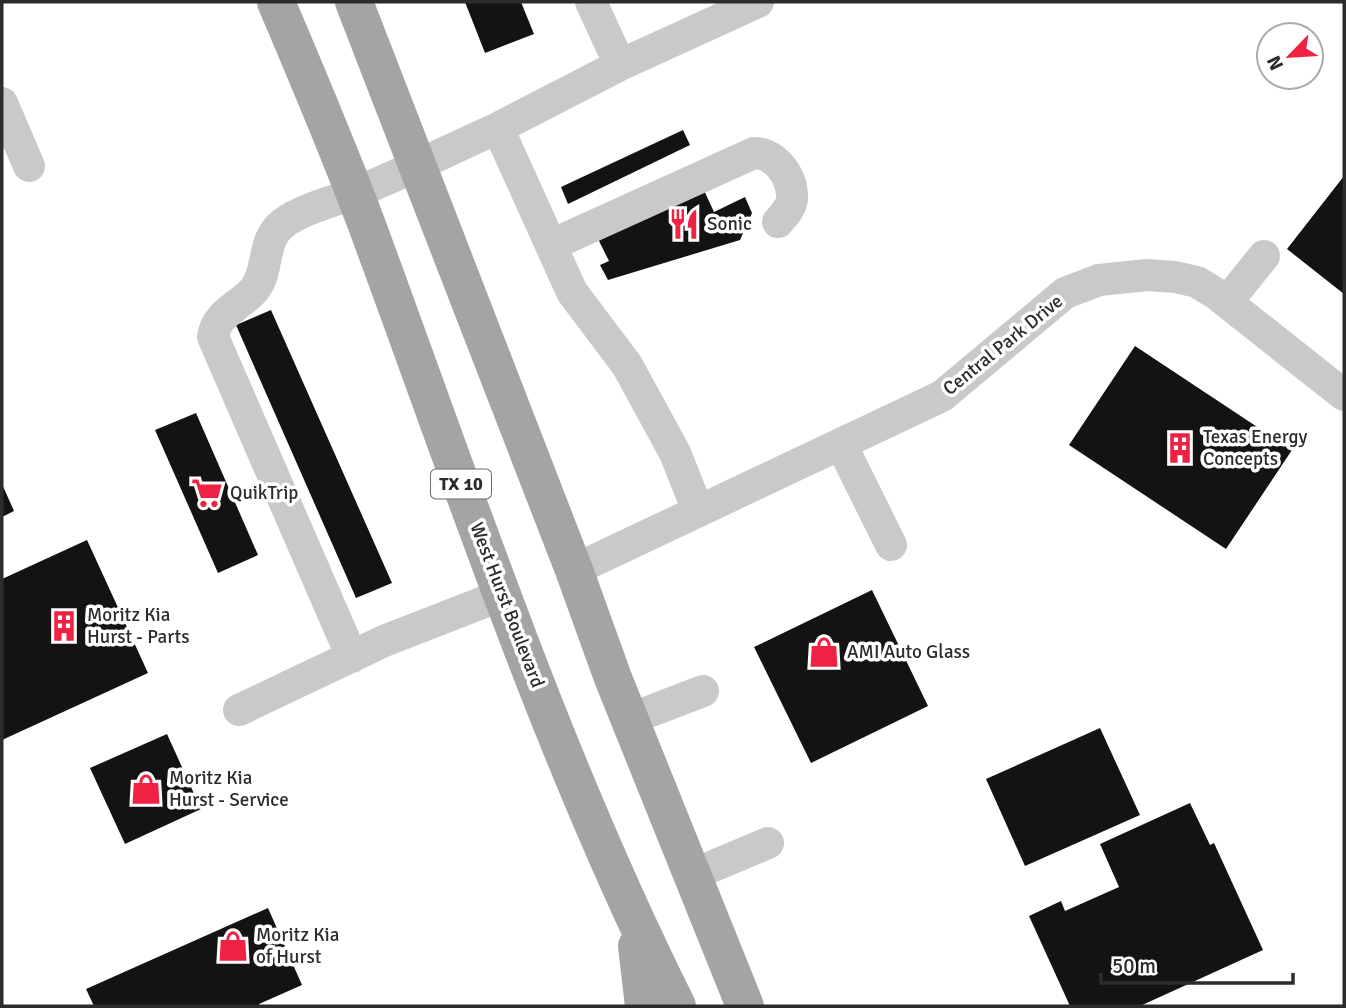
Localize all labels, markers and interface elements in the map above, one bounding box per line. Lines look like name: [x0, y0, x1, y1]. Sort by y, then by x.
north arrow: [1255, 21, 1325, 91]
text: N: [1262, 52, 1289, 74]
restaurant icon: Sonic: [667, 207, 701, 241]
place label: Sonic: [707, 212, 752, 236]
street label: Central Park Drive: [938, 289, 1068, 401]
place label: Texas Energy Concepts: [1203, 425, 1308, 471]
building icon: Texas Energy Concepts: [1163, 431, 1197, 465]
road number: TX 10: [431, 470, 491, 498]
supermarket icon: QuikTrip: [190, 476, 224, 510]
place label: QuikTrip: [230, 481, 298, 505]
street label: West Hurst Boulevard: [464, 519, 550, 691]
place label: Moritz Kia Hurst - Parts: [87, 603, 190, 649]
building icon: Moritz Kia Hurst - Parts: [47, 609, 81, 643]
shop icon: AMI Auto Glass: [807, 635, 841, 669]
place label: AMI Auto Glass: [847, 640, 970, 664]
place label: Moritz Kia Hurst - Service: [169, 766, 289, 812]
shop icon: Moritz Kia Hurst - Service: [129, 772, 163, 806]
place label: Moritz Kia of Hurst: [256, 923, 339, 969]
shop icon: Moritz Kia of Hurst: [216, 929, 250, 963]
scale bar: [1101, 942, 1294, 986]
text: 50 m: [1112, 953, 1156, 979]

